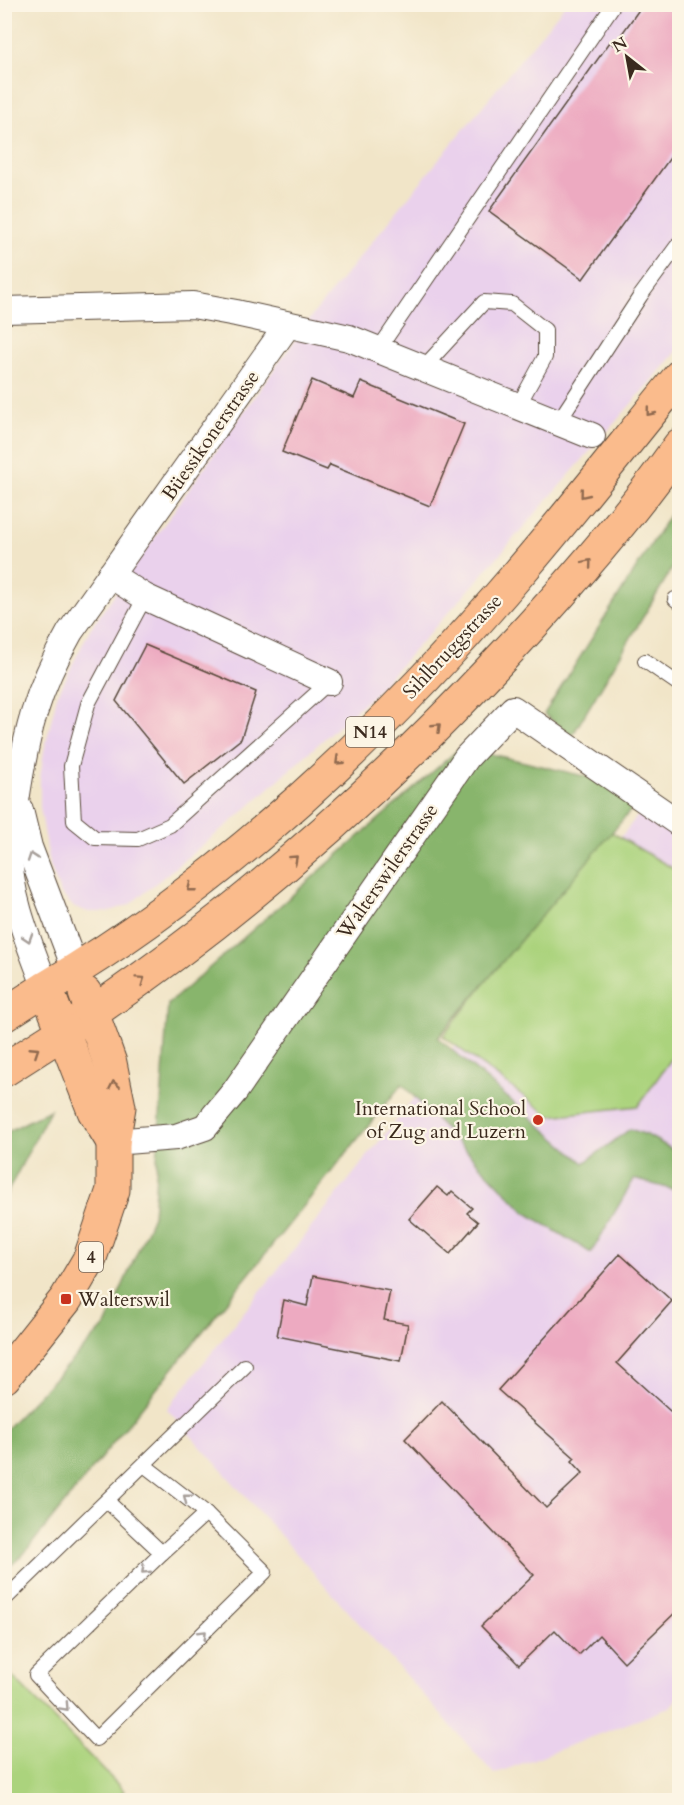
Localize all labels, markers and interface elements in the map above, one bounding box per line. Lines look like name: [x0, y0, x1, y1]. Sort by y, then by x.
north arrow: [597, 27, 657, 87]
text: N: [608, 32, 632, 58]
street label: Büessikonerstrasse: [155, 365, 265, 506]
one-way arrow: [647, 405, 658, 416]
one-way arrow: [581, 487, 592, 498]
one-way arrow: [580, 559, 591, 570]
street label: Sihlbruggstrasse: [397, 588, 508, 705]
road number: N14: [346, 717, 394, 747]
one-way arrow: [429, 723, 440, 734]
one-way arrow: [336, 754, 346, 765]
street label: Walterswilerstrasse: [330, 798, 444, 945]
one-way arrow: [27, 852, 40, 863]
one-way arrow: [287, 855, 298, 866]
one-way arrow: [187, 880, 198, 891]
one-way arrow: [20, 932, 33, 943]
one-way arrow: [134, 976, 145, 987]
one-way arrow: [28, 1047, 39, 1058]
one-way arrow: [108, 1080, 121, 1090]
place label: International School of Zug and Luzern: [355, 1095, 527, 1145]
marker: International School of Zug and Luzern: [531, 1113, 545, 1127]
road number: 4: [79, 1242, 103, 1272]
place label: Walterswil: [77, 1286, 170, 1313]
marker: Walterswil: [59, 1292, 73, 1306]
one-way arrow: [183, 1495, 194, 1506]
one-way arrow: [142, 1563, 152, 1574]
one-way arrow: [196, 1630, 207, 1641]
one-way arrow: [58, 1699, 69, 1710]

